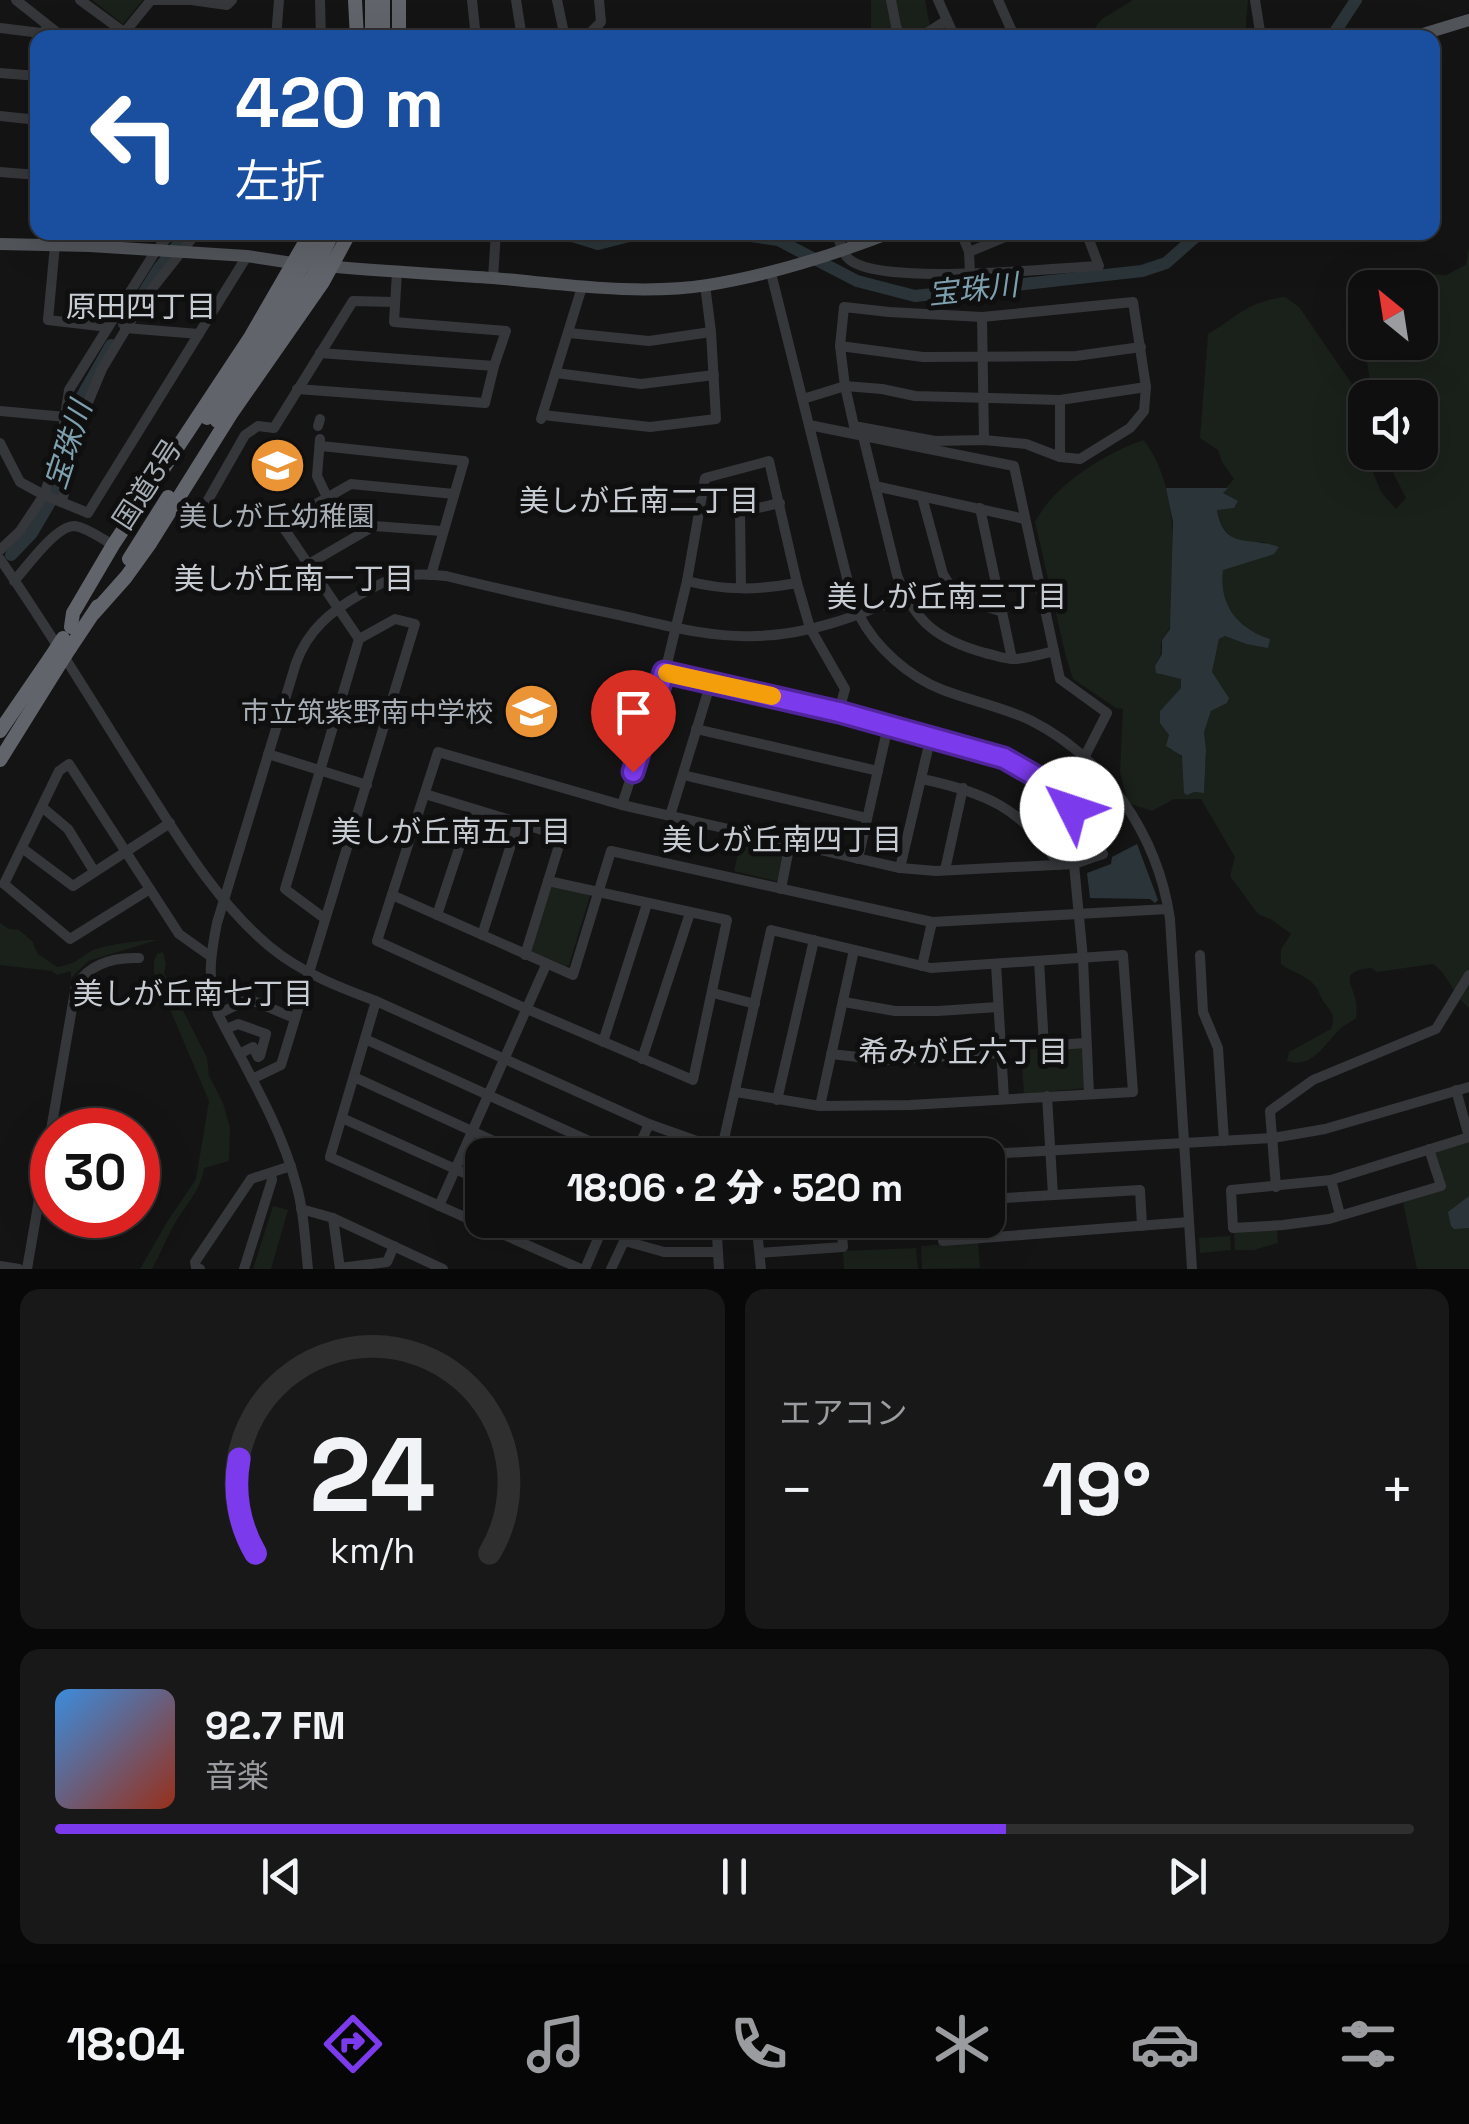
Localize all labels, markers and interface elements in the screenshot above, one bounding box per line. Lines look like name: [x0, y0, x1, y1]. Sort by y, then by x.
text: 420 m: [235, 58, 444, 147]
icon: left: [70, 70, 200, 200]
text: 左折: [235, 153, 325, 210]
water label: 宝珠川: [926, 265, 1023, 313]
north arrow: [1348, 270, 1438, 360]
map controls: [1348, 270, 1438, 470]
district label: 原田四丁目: [66, 287, 216, 326]
button: sound: [1348, 380, 1438, 470]
water label: 宝珠川: [36, 393, 101, 494]
street label: 国道3号: [104, 432, 190, 536]
school or university icon: 美しが丘幼稚園: [247, 435, 307, 495]
district label: 美しが丘南二丁目: [519, 481, 759, 520]
place label: 美しが丘幼稚園: [179, 498, 375, 534]
district label: 美しが丘南一丁目: [174, 559, 414, 598]
district label: 美しが丘南三丁目: [827, 577, 1067, 616]
pin: [591, 670, 676, 773]
school or university icon: 市立筑紫野南中学校: [502, 682, 562, 742]
icon: arrive: [606, 685, 661, 740]
place label: 市立筑紫野南中学校: [241, 694, 493, 730]
position arrow: [1020, 757, 1124, 861]
district label: 美しが丘南五丁目: [331, 812, 571, 851]
district label: 美しが丘南四丁目: [662, 820, 902, 859]
district label: 美しが丘南七丁目: [73, 974, 313, 1013]
district label: 希みが丘六丁目: [858, 1032, 1068, 1071]
speed limit sign: 30: [30, 1108, 160, 1238]
text: 18:06 · 2 分 · 520 m: [567, 1164, 903, 1212]
text: エアコン: [780, 1393, 908, 1433]
text: 24: [309, 1409, 435, 1541]
text: 19°: [1042, 1441, 1152, 1537]
text: −: [780, 1455, 814, 1525]
text: +: [1380, 1455, 1414, 1525]
text: km/h: [330, 1528, 415, 1573]
text: 92.7 FM: [205, 1702, 346, 1750]
text: 音楽: [205, 1756, 269, 1796]
icon: previous: [254, 1849, 309, 1904]
icon: pause: [707, 1849, 762, 1904]
icon: next: [1160, 1849, 1215, 1904]
icon: directions: [318, 2009, 388, 2079]
icon: music: [521, 2009, 591, 2079]
icon: phone: [724, 2009, 794, 2079]
icon: climate: [927, 2009, 997, 2079]
icon: car: [1130, 2009, 1200, 2079]
icon: filters: [1333, 2009, 1403, 2079]
text: 18:04: [66, 2016, 185, 2073]

